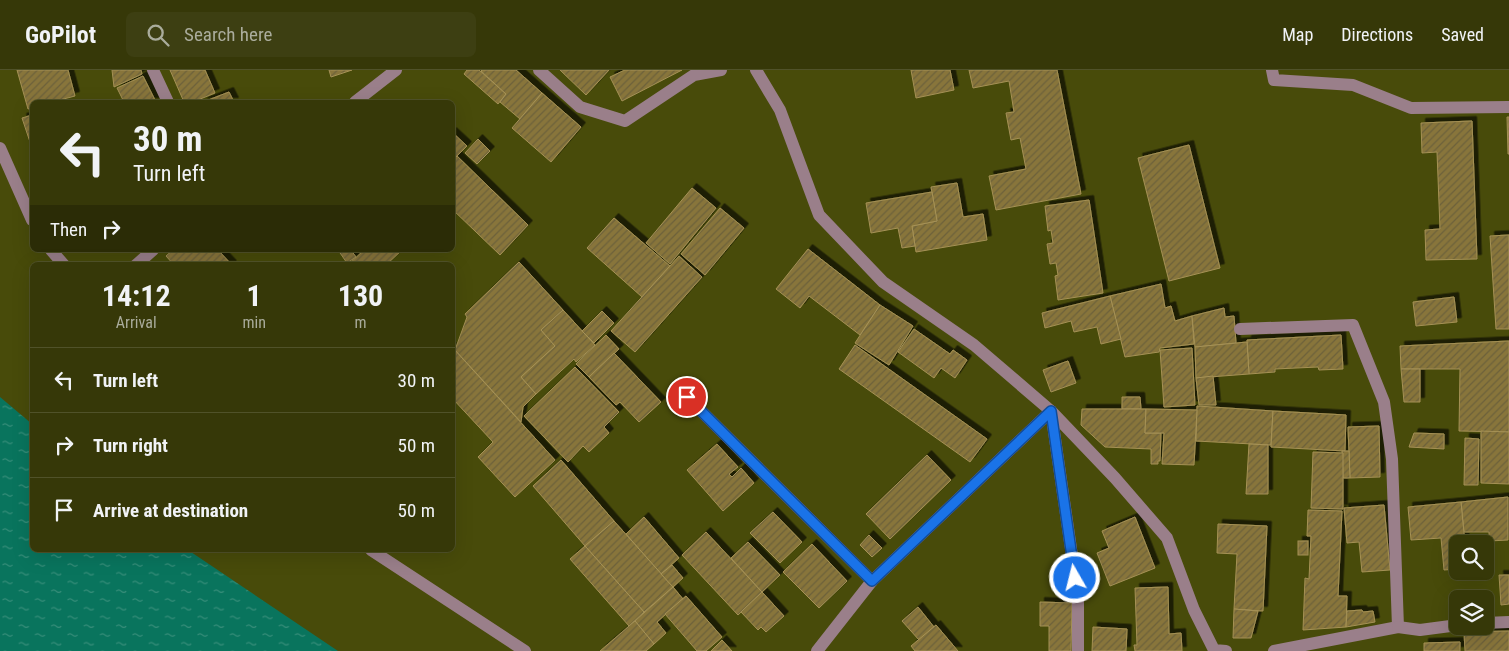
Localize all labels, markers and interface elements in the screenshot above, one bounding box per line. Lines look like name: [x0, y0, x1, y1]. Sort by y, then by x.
search box: [126, 12, 476, 57]
text: GoPilot: [25, 21, 96, 49]
icon: search: [144, 21, 172, 49]
text: Search here: [184, 23, 272, 46]
text: Map: [1282, 24, 1313, 45]
text: Directions: [1341, 24, 1413, 45]
text: Saved: [1441, 24, 1484, 45]
text: 30 m: [133, 119, 202, 160]
icon: left: [50, 120, 115, 185]
text: Turn left: [133, 161, 205, 186]
icon: right: [97, 215, 125, 243]
text: Then: [50, 218, 87, 241]
text: 14:12: [102, 278, 171, 313]
text: 1: [247, 278, 262, 313]
text: 130: [338, 278, 383, 313]
text: Arrival: [116, 313, 157, 332]
text: min: [242, 313, 266, 332]
text: m: [354, 313, 366, 332]
icon: left: [50, 366, 78, 394]
text: Turn left: [93, 369, 158, 392]
text: 30 m: [398, 369, 435, 392]
pin: [666, 376, 708, 418]
icon: arrive: [673, 383, 701, 411]
icon: right: [50, 431, 78, 459]
text: Turn right: [93, 434, 168, 457]
text: 50 m: [398, 434, 435, 457]
icon: arrive: [50, 496, 78, 524]
text: Arrive at destination: [93, 499, 248, 522]
text: 50 m: [398, 499, 435, 522]
map controls: [1449, 535, 1494, 635]
button: search: [1449, 535, 1494, 580]
position arrow: [1048, 551, 1100, 603]
button: layers: [1449, 590, 1494, 635]

